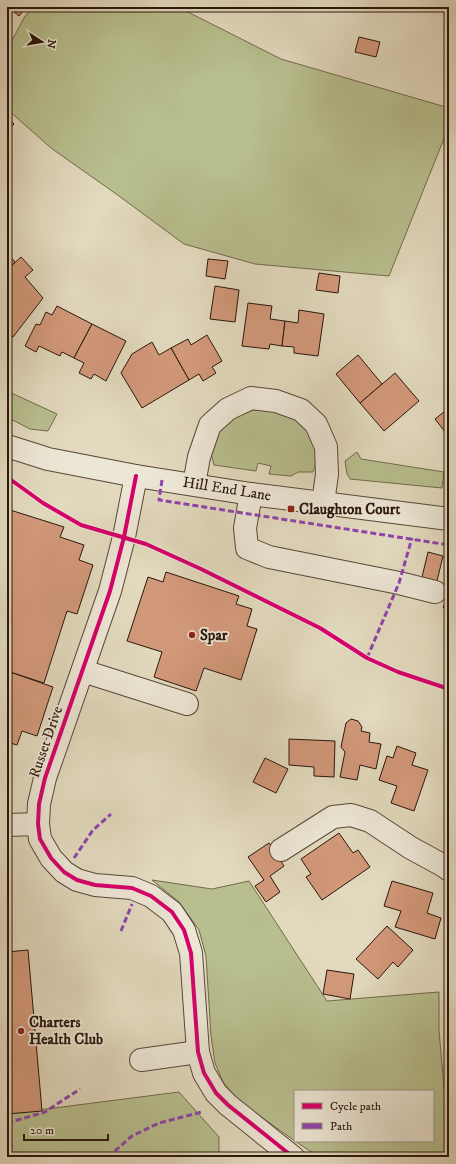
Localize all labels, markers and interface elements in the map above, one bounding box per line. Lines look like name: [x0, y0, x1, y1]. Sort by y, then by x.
north arrow: [22, 22, 62, 62]
text: N: [43, 38, 59, 50]
street label: Hill End Lane: [182, 473, 272, 505]
place label: Claughton Court: [299, 500, 400, 519]
marker: Claughton Court: [286, 504, 296, 514]
place label: Spar: [200, 626, 228, 645]
marker: Spar: [187, 630, 197, 640]
street label: Russet Drive: [25, 704, 67, 780]
place label: Charters Health Club: [29, 1013, 103, 1049]
marker: Charters Health Club: [16, 1026, 26, 1036]
legend: [294, 1090, 434, 1142]
text: Cycle path: [330, 1099, 382, 1114]
scale bar: [24, 1116, 108, 1142]
text: Path: [330, 1119, 353, 1134]
text: 20 m: [30, 1123, 54, 1138]

